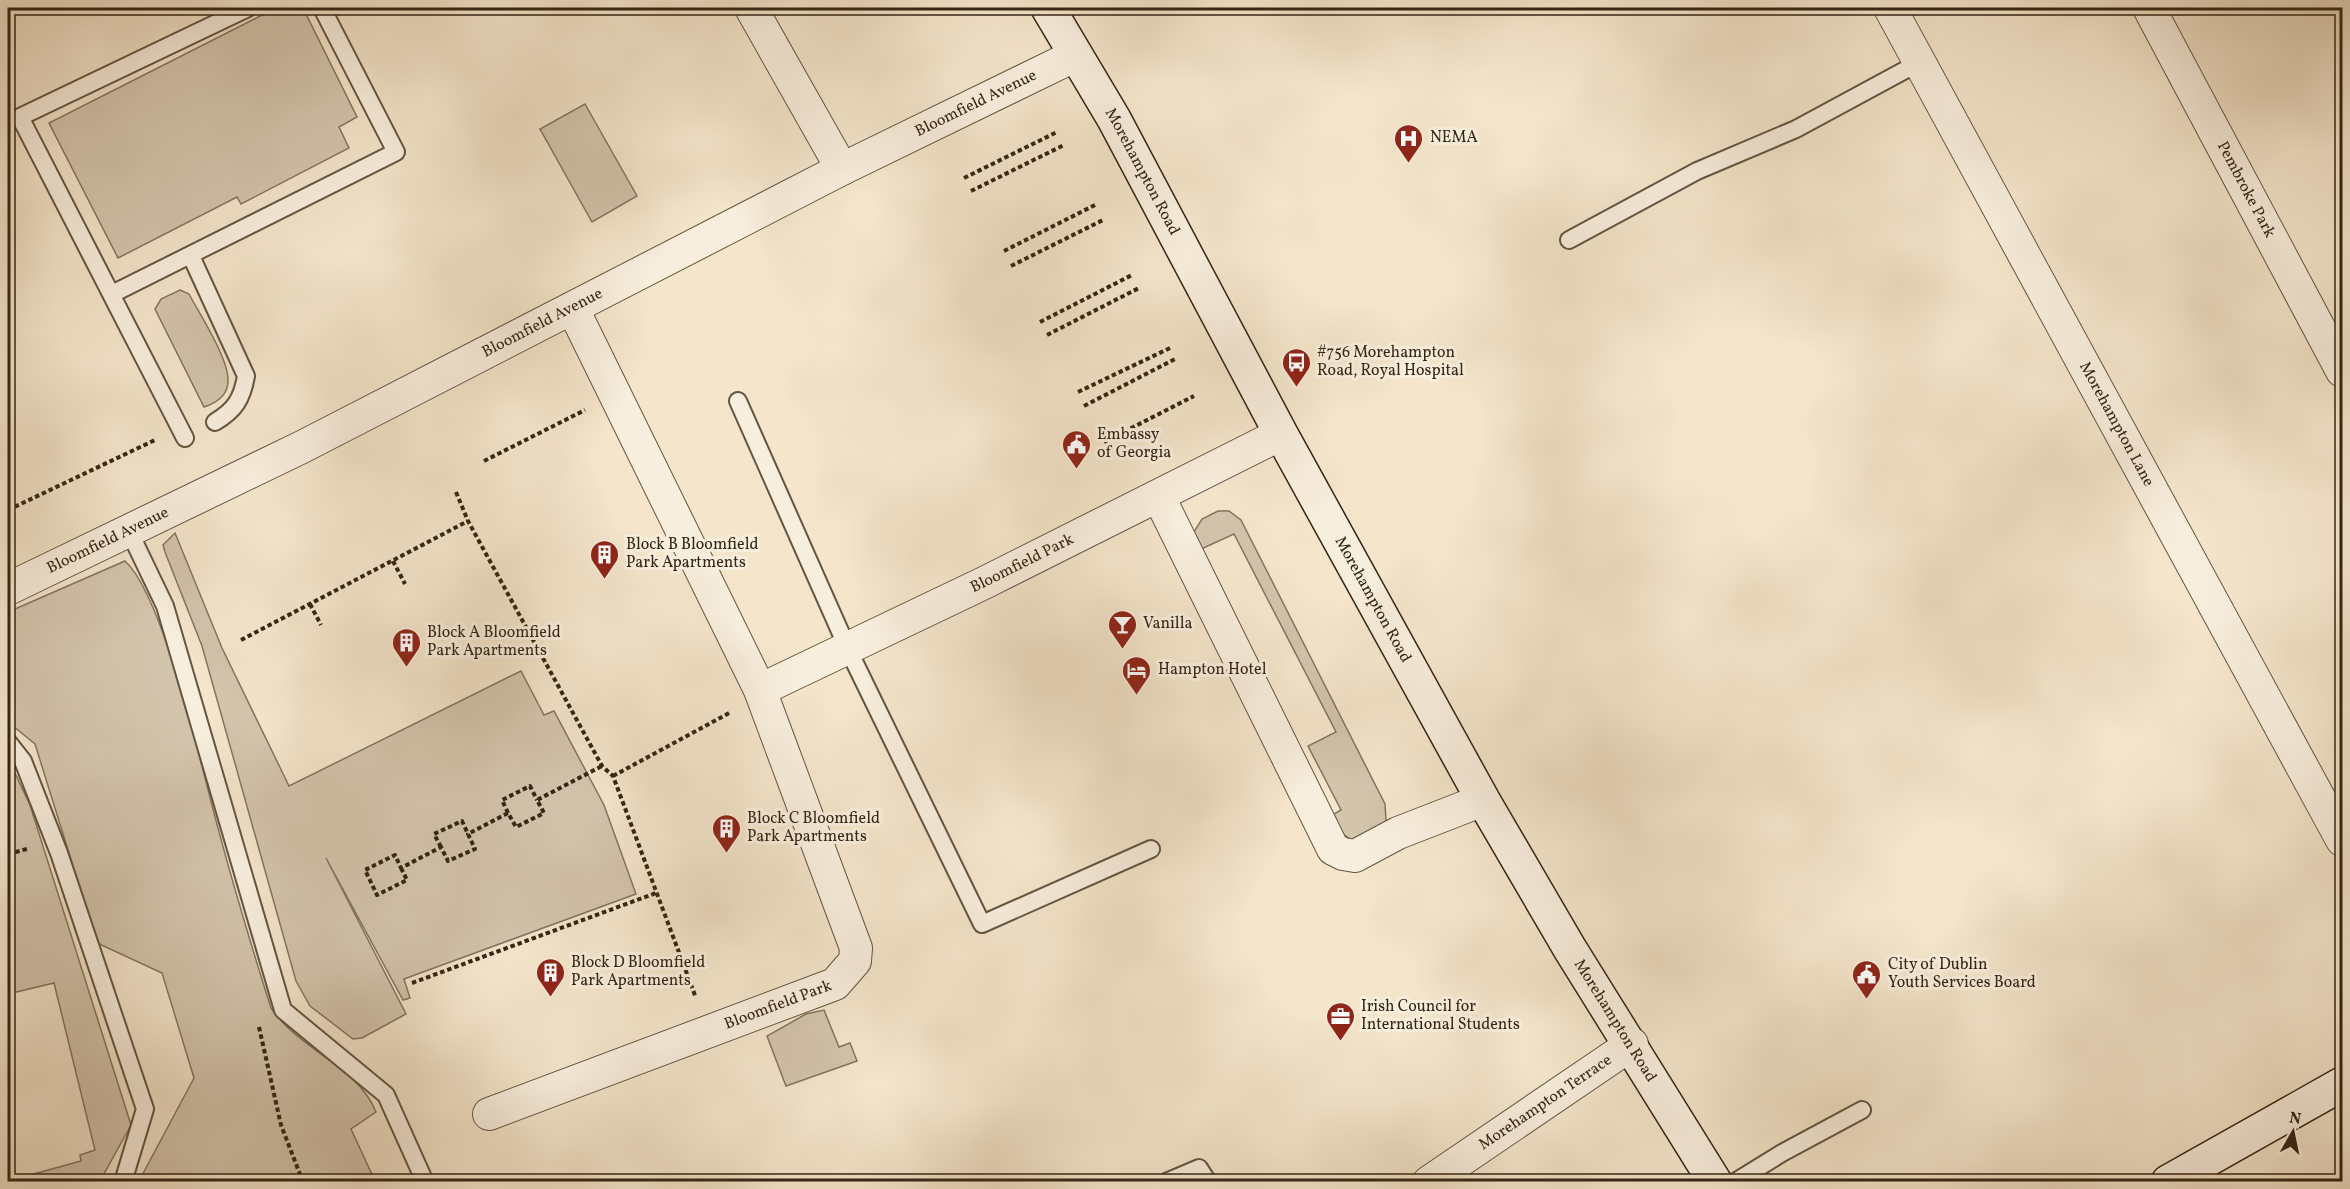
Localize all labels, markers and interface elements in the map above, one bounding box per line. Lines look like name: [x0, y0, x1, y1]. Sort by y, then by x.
street label: Bloomfield Avenue: [911, 65, 1041, 143]
street label: Morehampton Road: [1099, 104, 1185, 239]
hospital icon: NEMA: [1393, 122, 1425, 164]
place label: NEMA: [1430, 127, 1478, 149]
street label: Pembroke Park: [2211, 138, 2281, 242]
street label: Bloomfield Avenue: [478, 283, 607, 363]
place label: #756 Morehampton Road, Royal Hospital: [1317, 342, 1464, 382]
bus stop icon: #756 Morehampton Road, Royal Hospital: [1280, 346, 1312, 388]
street label: Morehampton Lane: [2073, 358, 2159, 491]
place label: Embassy of Georgia: [1097, 424, 1171, 464]
public building icon: Embassy of Georgia: [1060, 428, 1092, 470]
street label: Bloomfield Avenue: [43, 502, 173, 580]
street label: Bloomfield Park: [967, 528, 1078, 599]
street label: Morehampton Road: [1329, 533, 1416, 667]
place label: Block B Bloomfield Park Apartments: [626, 534, 758, 574]
building icon: Block B Bloomfield Park Apartments: [589, 538, 621, 580]
bar icon: Vanilla: [1106, 608, 1138, 650]
place label: Vanilla: [1143, 613, 1192, 635]
place label: Block A Bloomfield Park Apartments: [427, 622, 561, 662]
building icon: Block A Bloomfield Park Apartments: [390, 626, 422, 668]
hotel icon: Hampton Hotel: [1121, 654, 1153, 696]
place label: Hampton Hotel: [1158, 659, 1267, 681]
place label: Block C Bloomfield Park Apartments: [747, 808, 880, 848]
building icon: Block C Bloomfield Park Apartments: [710, 812, 742, 854]
place label: Block D Bloomfield Park Apartments: [571, 952, 705, 992]
place label: City of Dublin Youth Services Board: [1888, 954, 2036, 994]
street label: Morehampton Road: [1568, 955, 1661, 1087]
building icon: Block D Bloomfield Park Apartments: [534, 956, 566, 998]
public building icon: City of Dublin Youth Services Board: [1851, 958, 1883, 1000]
street label: Bloomfield Park: [721, 975, 835, 1036]
place label: Irish Council for International Students: [1361, 996, 1520, 1036]
office icon: Irish Council for International Students: [1324, 1000, 1356, 1042]
street label: Morehampton Terrace: [1475, 1050, 1617, 1156]
north arrow: [2263, 1102, 2323, 1162]
text: N: [2288, 1107, 2303, 1131]

